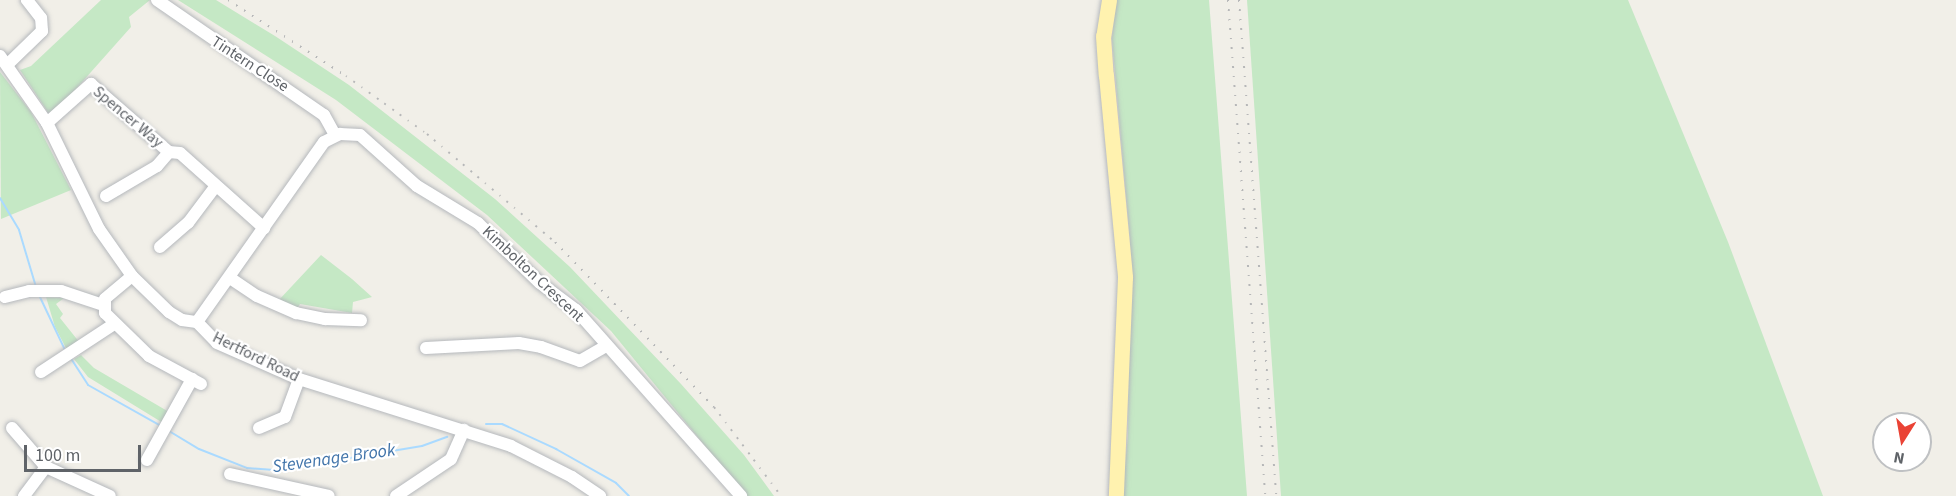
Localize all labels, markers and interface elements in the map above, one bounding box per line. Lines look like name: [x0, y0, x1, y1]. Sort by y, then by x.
street label: Tintern Close: [208, 32, 292, 96]
street label: Spencer Way: [89, 82, 167, 152]
street label: Kimbolton Crescent: [478, 222, 588, 326]
street label: Hertford Road: [209, 328, 303, 386]
north arrow: [1872, 412, 1932, 472]
scale bar: [27, 433, 144, 471]
water label: Stevenage Brook: [271, 440, 397, 478]
text: 100 m: [35, 443, 80, 468]
text: N: [1892, 446, 1906, 470]

